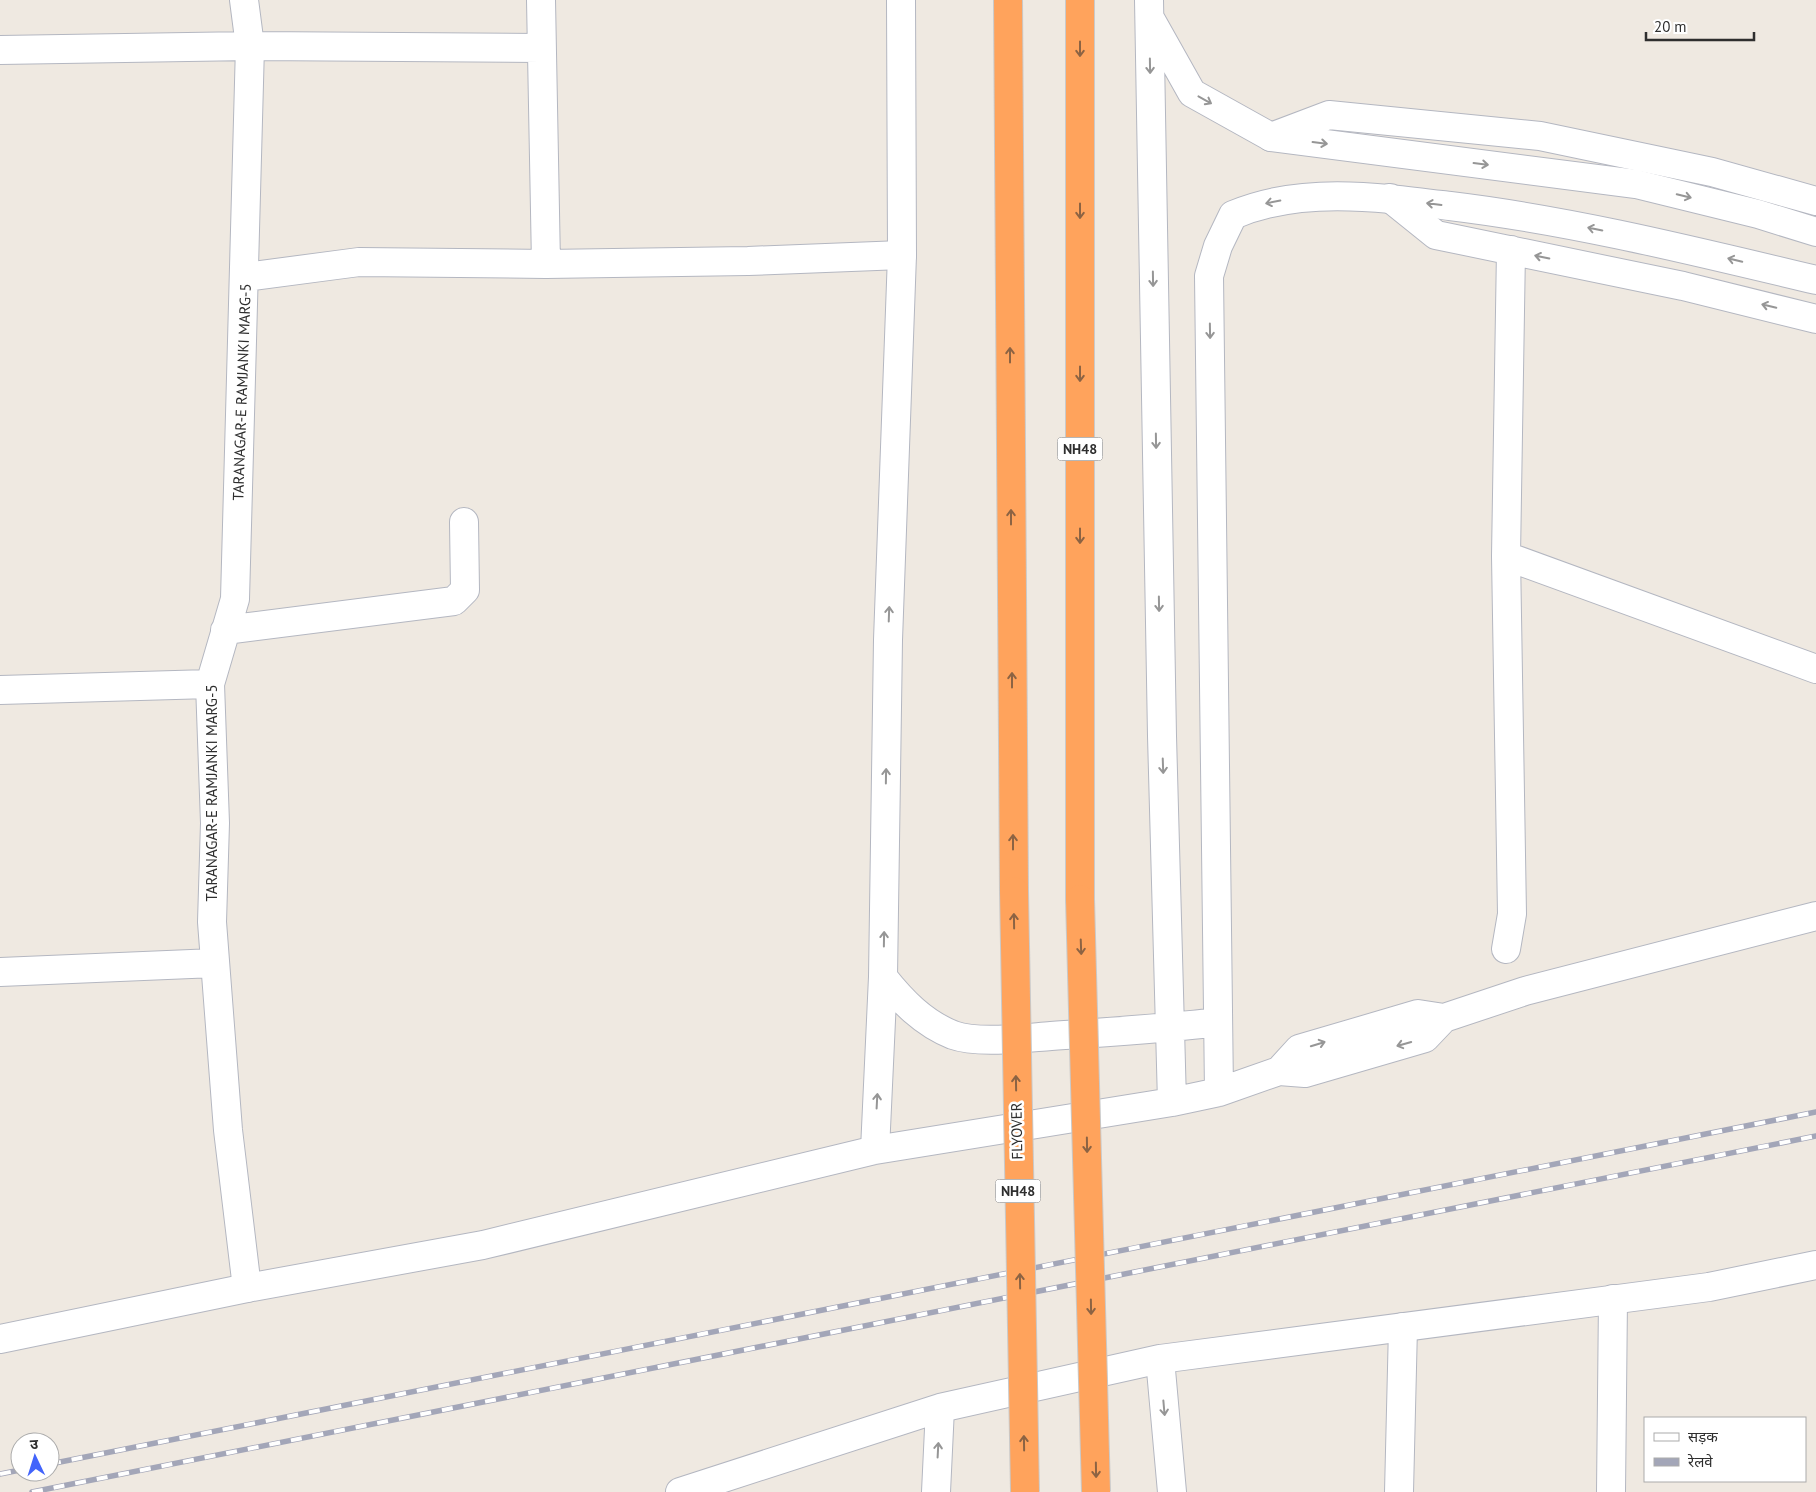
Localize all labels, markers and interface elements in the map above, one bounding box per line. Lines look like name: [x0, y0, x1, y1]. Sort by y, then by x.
scale bar: [1646, 10, 1754, 42]
text: 20 m: [1654, 17, 1687, 36]
one-way arrow: [1075, 40, 1085, 56]
one-way arrow: [1145, 58, 1155, 74]
one-way arrow: [1197, 95, 1212, 105]
one-way arrow: [1311, 138, 1327, 148]
one-way arrow: [1473, 159, 1489, 169]
one-way arrow: [1675, 192, 1691, 201]
one-way arrow: [1265, 198, 1281, 208]
one-way arrow: [1427, 199, 1443, 209]
one-way arrow: [1075, 202, 1085, 219]
one-way arrow: [1587, 224, 1603, 233]
one-way arrow: [1534, 252, 1550, 261]
one-way arrow: [1727, 255, 1743, 265]
one-way arrow: [1148, 271, 1157, 287]
street label: TARANAGAR-E RAMJANKI MARG-5: [228, 283, 255, 501]
one-way arrow: [1761, 301, 1777, 310]
one-way arrow: [1205, 322, 1215, 339]
one-way arrow: [1005, 347, 1015, 363]
one-way arrow: [1075, 365, 1085, 381]
one-way arrow: [1151, 432, 1161, 449]
road number: NH48: [1058, 438, 1102, 460]
one-way arrow: [1006, 509, 1016, 526]
one-way arrow: [1075, 528, 1085, 544]
one-way arrow: [1154, 595, 1164, 611]
one-way arrow: [885, 606, 894, 622]
one-way arrow: [1007, 672, 1017, 688]
street label: TARANAGAR-E RAMJANKI MARG-5: [202, 684, 221, 902]
one-way arrow: [1158, 758, 1167, 774]
one-way arrow: [881, 769, 891, 785]
one-way arrow: [1008, 834, 1018, 850]
one-way arrow: [1009, 913, 1019, 930]
one-way arrow: [879, 931, 889, 948]
one-way arrow: [1077, 939, 1086, 955]
one-way arrow: [1309, 1038, 1325, 1048]
one-way arrow: [1397, 1039, 1413, 1049]
one-way arrow: [1011, 1076, 1021, 1092]
one-way arrow: [873, 1093, 882, 1109]
street label: FLYOVER: [1007, 1102, 1026, 1160]
one-way arrow: [1083, 1137, 1092, 1153]
road number: NH48: [996, 1180, 1040, 1202]
one-way arrow: [1016, 1273, 1025, 1289]
one-way arrow: [1087, 1299, 1096, 1315]
one-way arrow: [1159, 1399, 1169, 1415]
legend: [1644, 1417, 1806, 1482]
text: सड़क: [1688, 1427, 1718, 1446]
north arrow: [10, 1432, 60, 1482]
text: उ: [29, 1435, 40, 1453]
one-way arrow: [1019, 1436, 1029, 1452]
one-way arrow: [934, 1443, 943, 1459]
text: रेलवे: [1687, 1452, 1713, 1471]
one-way arrow: [1091, 1462, 1100, 1478]

